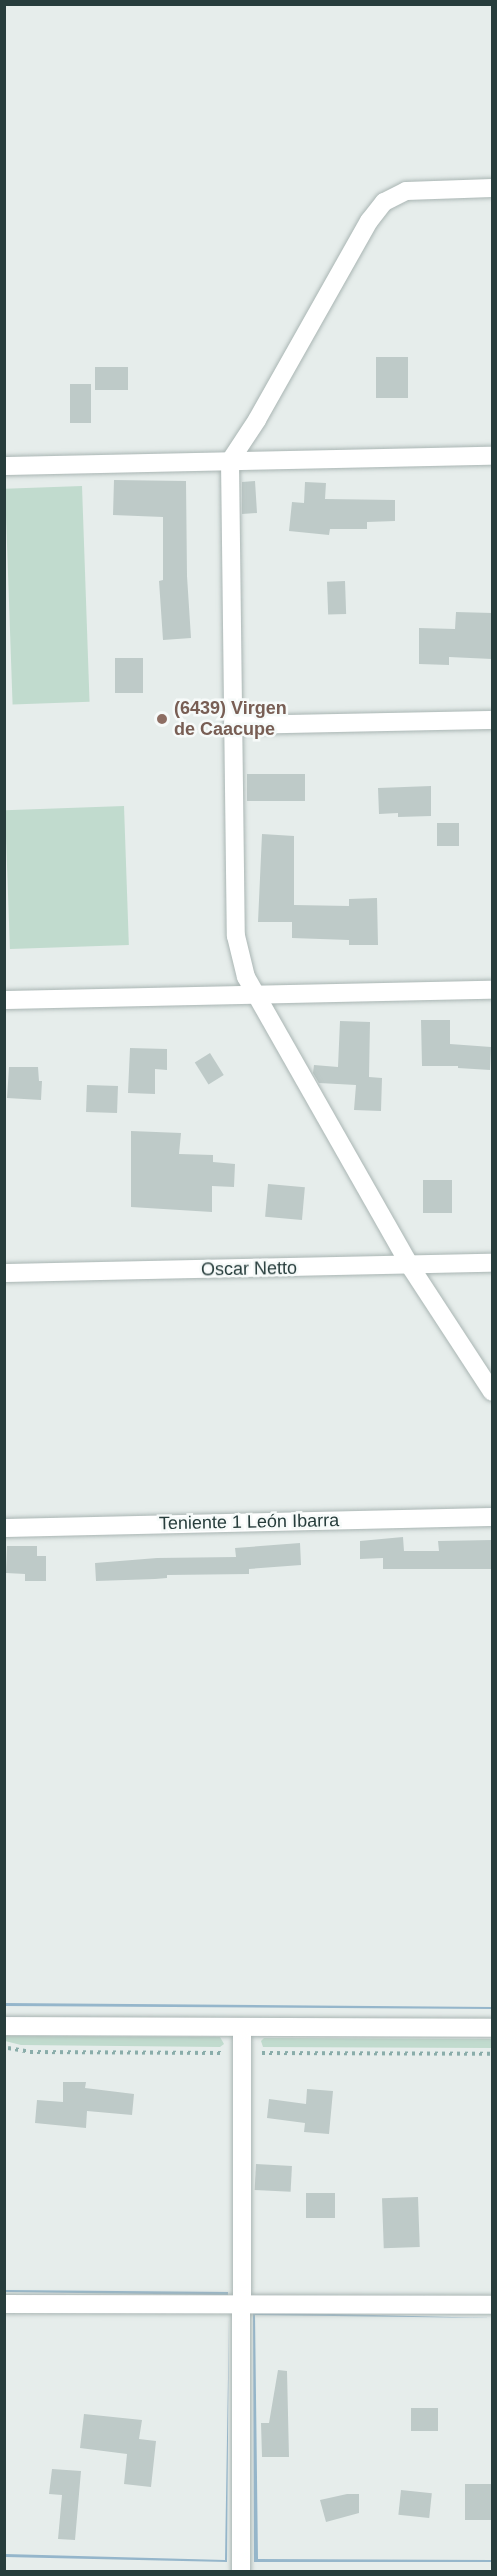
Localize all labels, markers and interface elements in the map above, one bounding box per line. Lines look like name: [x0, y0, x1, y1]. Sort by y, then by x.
place label: (6439) Virgen de Caacupe: [174, 698, 287, 740]
marker: (6439) Virgen de Caacupe: [155, 712, 169, 726]
street label: Oscar Netto: [201, 1257, 297, 1281]
street label: Teniente 1 León Ibarra: [159, 1510, 339, 1534]

